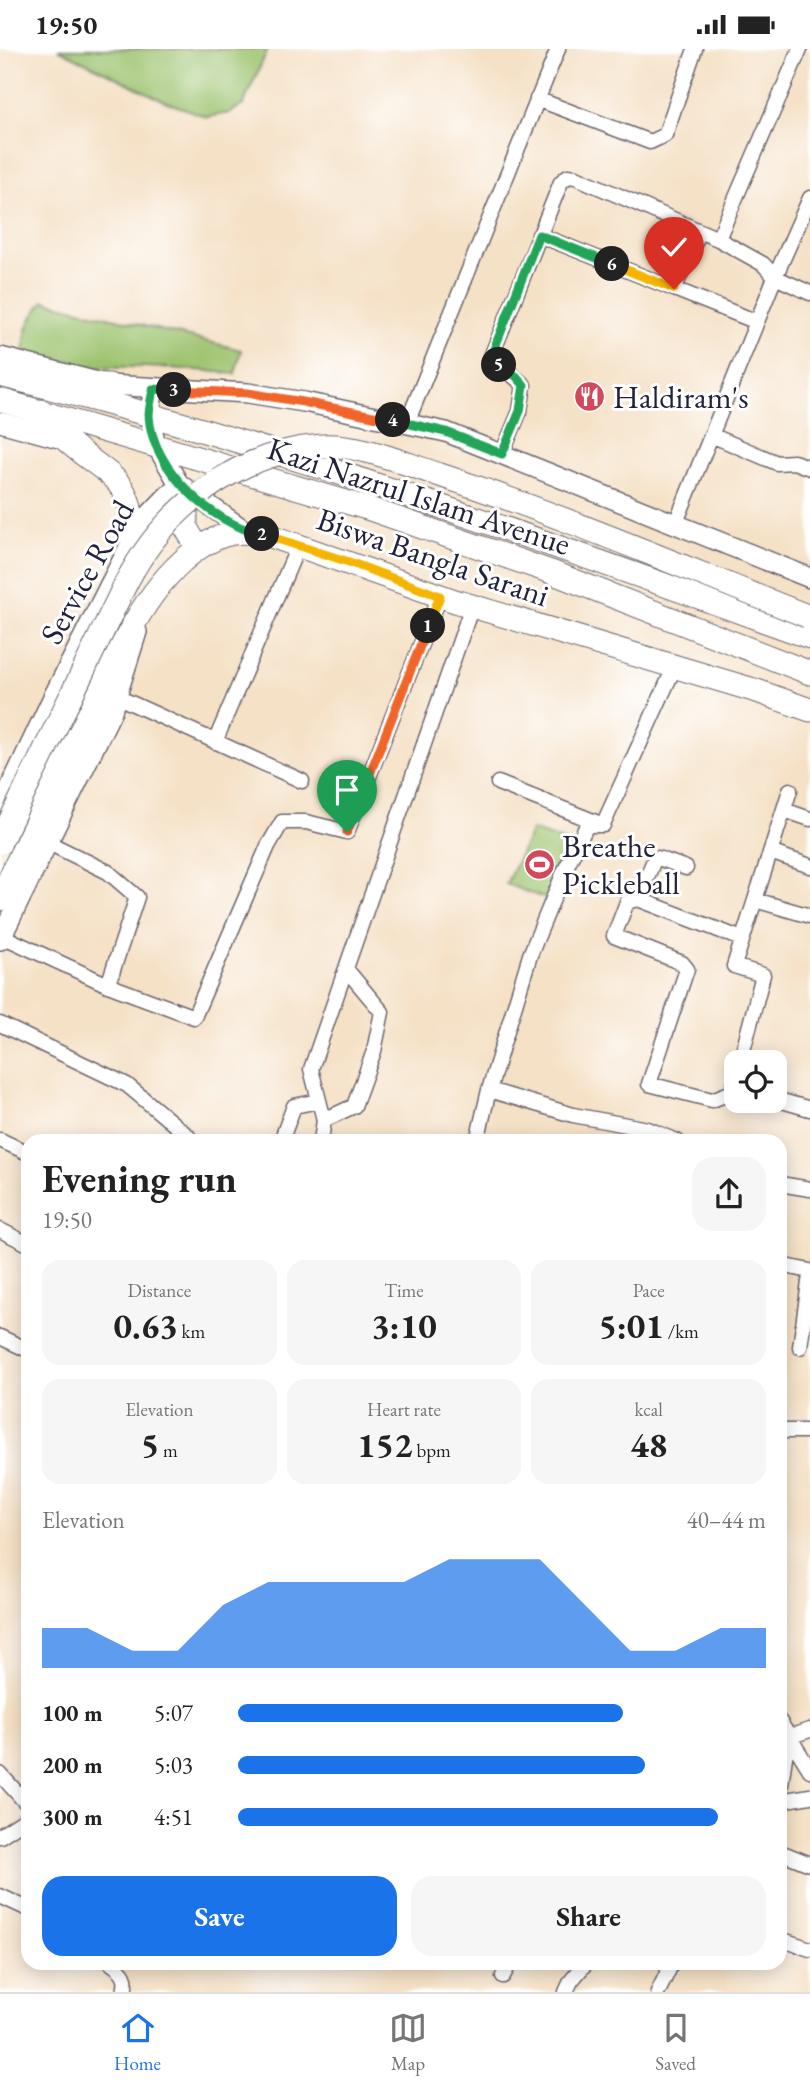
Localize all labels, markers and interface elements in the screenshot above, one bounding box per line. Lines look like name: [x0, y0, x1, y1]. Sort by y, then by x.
text: 19:50: [35, 8, 97, 42]
pin: [644, 217, 704, 289]
icon: check: [655, 228, 693, 266]
pin: 6: [594, 247, 630, 281]
text: 6: [606, 251, 617, 276]
pin: 5: [482, 347, 516, 383]
text: 5: [493, 352, 504, 377]
pin: 3: [156, 373, 192, 407]
place label: Haldiram's: [613, 376, 749, 418]
text: 3: [168, 377, 179, 402]
restaurant icon: Haldiram's: [573, 380, 607, 414]
pin: 4: [376, 403, 410, 437]
text: 4: [387, 407, 398, 432]
street label: Kazi Nazrul Islam Avenue: [262, 427, 576, 565]
street label: Service Road: [30, 492, 144, 651]
street label: Biswa Bangla Sarani: [311, 498, 555, 616]
pin: 2: [244, 517, 280, 552]
text: 2: [256, 521, 267, 546]
pin: 1: [410, 609, 446, 643]
text: 1: [422, 613, 433, 638]
pin: [317, 760, 377, 832]
icon: arrive: [328, 771, 366, 809]
place label: Breathe Pickleball: [562, 825, 680, 904]
sports icon: Breathe Pickleball: [522, 847, 556, 881]
map controls: [724, 1050, 787, 1113]
button: locate: [724, 1050, 787, 1113]
text: Evening run: [42, 1154, 237, 1203]
button: share: [692, 1157, 766, 1231]
text: 19:50: [42, 1205, 92, 1235]
text: Distance: [128, 1278, 191, 1303]
text: Time: [384, 1278, 424, 1303]
text: Pace: [633, 1278, 665, 1303]
text: 0.63: [113, 1303, 178, 1348]
text: 3:10: [371, 1303, 437, 1348]
text: 5:01: [598, 1303, 664, 1348]
text: km: [178, 1319, 205, 1344]
text: /km: [664, 1319, 699, 1344]
text: Elevation: [125, 1397, 194, 1422]
text: Heart rate: [367, 1397, 441, 1422]
text: kcal: [634, 1397, 663, 1422]
text: 5: [141, 1422, 159, 1467]
text: 152: [357, 1422, 413, 1467]
text: 48: [630, 1422, 667, 1467]
text: m: [159, 1438, 178, 1463]
text: bpm: [413, 1438, 451, 1463]
text: Elevation: [42, 1505, 125, 1535]
text: 40–44 m: [687, 1505, 766, 1535]
text: 100 m: [42, 1698, 103, 1728]
text: 5:07: [154, 1698, 193, 1728]
text: 200 m: [42, 1750, 103, 1780]
text: 5:03: [154, 1750, 193, 1780]
text: 300 m: [42, 1802, 103, 1832]
text: 4:51: [154, 1802, 193, 1832]
button: Save: [42, 1876, 397, 1956]
button: Share: [411, 1876, 766, 1956]
tab: Home: [114, 2009, 161, 2076]
tab: Map: [389, 2009, 427, 2076]
tab: Saved: [655, 2009, 696, 2076]

